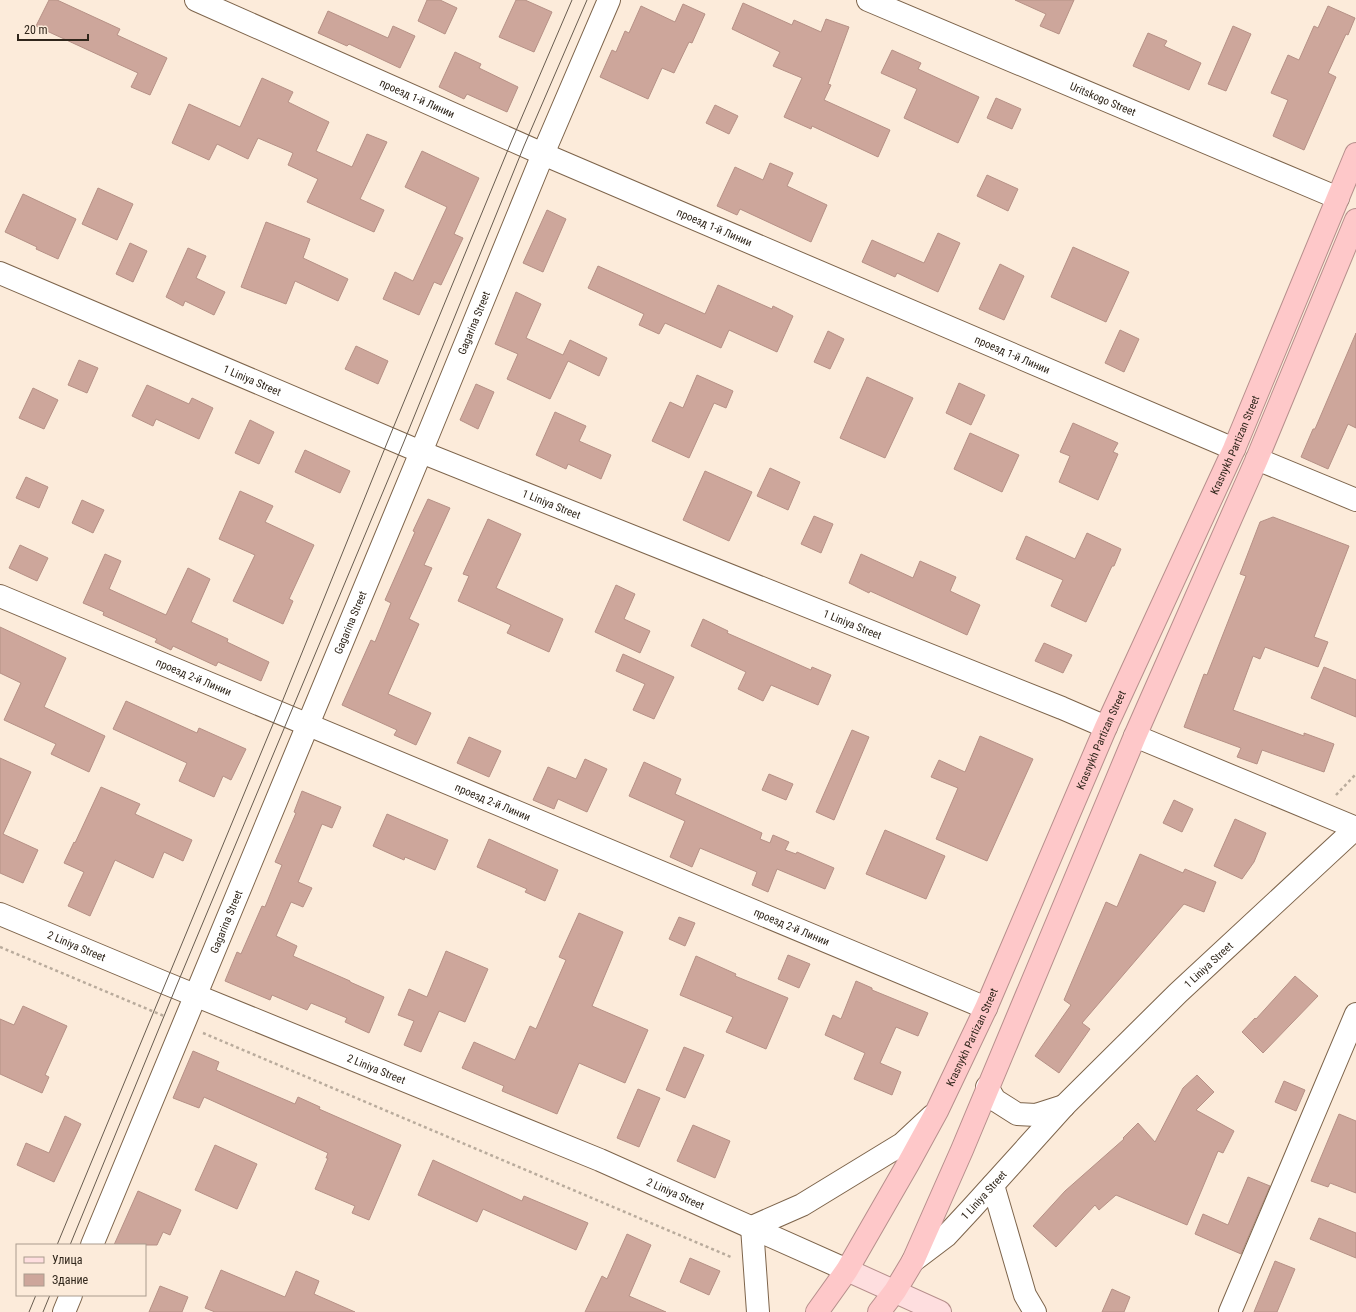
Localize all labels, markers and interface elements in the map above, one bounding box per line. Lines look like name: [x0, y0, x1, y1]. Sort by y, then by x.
scale bar: [18, 16, 88, 42]
text: 20 m: [24, 23, 48, 37]
street label: проезд 1-й Линии: [378, 76, 456, 121]
street label: Uritskogo Street: [1068, 80, 1138, 119]
street label: проезд 1-й Линии: [675, 206, 754, 249]
street label: Gagarina Street: [456, 290, 493, 357]
street label: проезд 1-й Линии: [973, 333, 1052, 377]
street label: 1 Liniya Street: [221, 363, 283, 399]
street label: Krasnykh Partizan Street: [1208, 394, 1262, 497]
street label: 1 Liniya Street: [520, 487, 582, 522]
street label: Gagarina Street: [332, 589, 370, 656]
street label: 1 Liniya Street: [821, 607, 883, 642]
street label: проезд 2-й Линии: [154, 656, 233, 699]
street label: Krasnykh Partizan Street: [1074, 689, 1129, 792]
street label: проезд 2-й Линии: [453, 781, 532, 824]
street label: Gagarina Street: [208, 888, 245, 956]
street label: проезд 2-й Линии: [752, 906, 831, 949]
street label: 2 Liniya Street: [45, 929, 107, 964]
street label: 1 Liniya Street: [1182, 939, 1236, 991]
street label: Krasnykh Partizan Street: [944, 986, 1001, 1088]
street label: 2 Liniya Street: [345, 1052, 407, 1087]
street label: 1 Liniya Street: [958, 1168, 1010, 1223]
street label: 2 Liniya Street: [644, 1176, 706, 1213]
legend: [16, 1244, 146, 1296]
text: Улица: [52, 1253, 83, 1267]
text: Здание: [52, 1273, 89, 1287]

